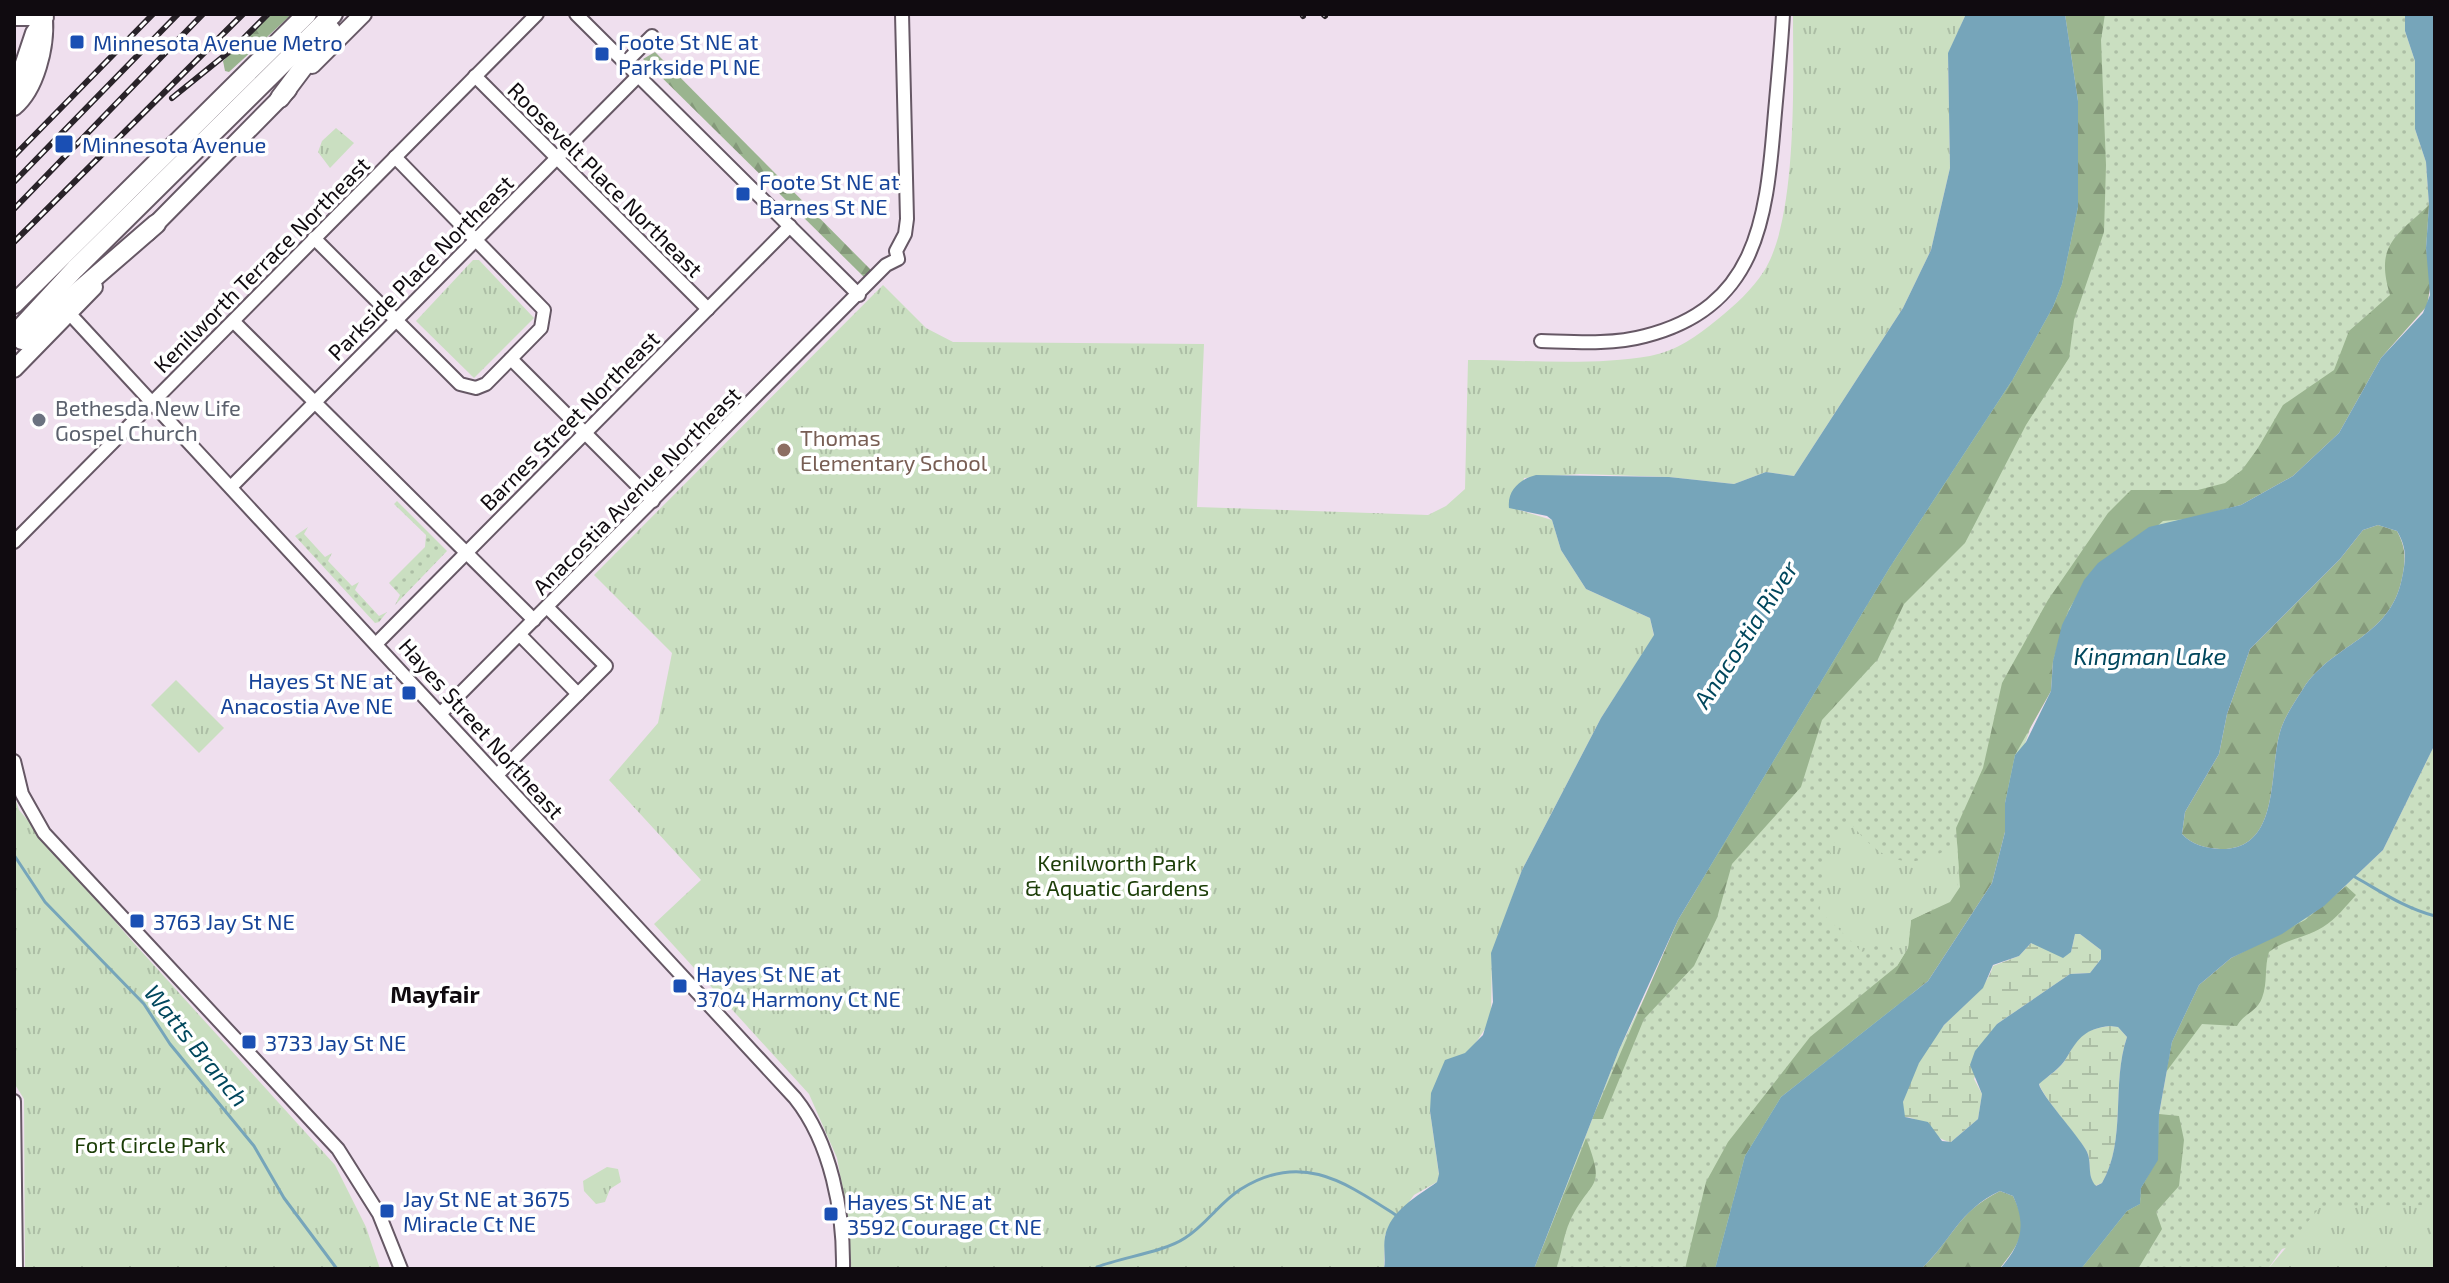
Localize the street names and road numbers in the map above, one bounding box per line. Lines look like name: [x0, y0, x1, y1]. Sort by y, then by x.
street label: Roosevelt Place Northeast: [503, 76, 709, 282]
street label: Kenilworth Terrace Northeast: [148, 151, 374, 377]
street label: Parkside Place Northeast: [322, 169, 518, 365]
street label: Barnes Street Northeast: [474, 325, 664, 515]
street label: Anacostia Avenue Northeast: [527, 381, 745, 599]
street label: Hayes Street Northeast: [394, 632, 570, 824]

